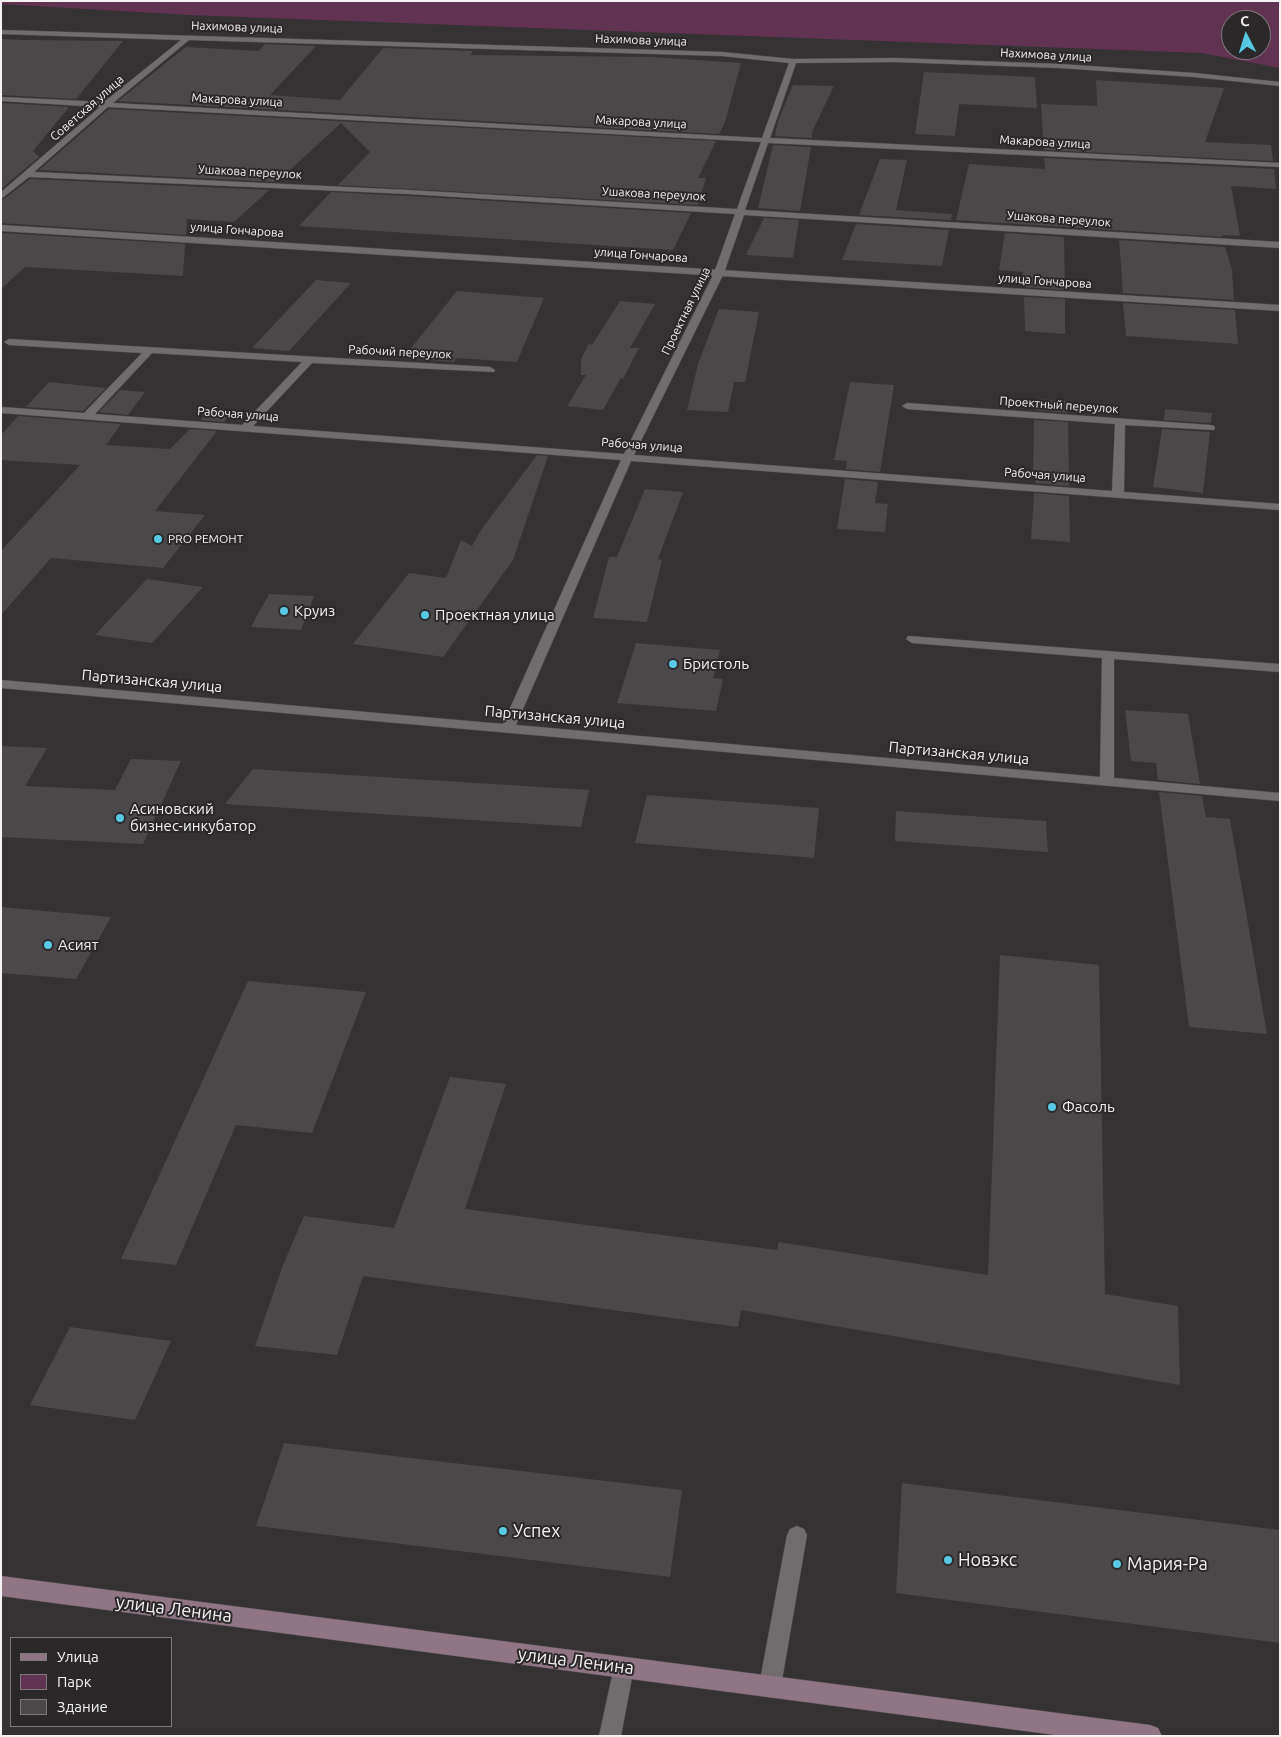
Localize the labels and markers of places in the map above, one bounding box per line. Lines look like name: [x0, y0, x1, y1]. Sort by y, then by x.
place label: PRO РЕМОНТ: [168, 532, 243, 546]
marker: PRO РЕМОНТ: [152, 533, 164, 545]
place label: Круиз: [294, 602, 335, 620]
marker: Круиз: [278, 605, 290, 617]
place label: Проектная улица: [435, 606, 555, 624]
marker: Проектная улица: [419, 609, 431, 621]
place label: Бристоль: [683, 655, 749, 673]
marker: Бристоль: [667, 658, 679, 670]
place label: Асиновский бизнес-инкубатор: [130, 800, 256, 835]
marker: Асиновский бизнес-инкубатор: [114, 812, 126, 824]
place label: Асият: [58, 936, 98, 954]
marker: Асият: [42, 939, 54, 951]
place label: Фасоль: [1062, 1098, 1115, 1116]
marker: Фасоль: [1046, 1101, 1058, 1113]
place label: Успех: [513, 1520, 560, 1542]
marker: Успех: [497, 1525, 509, 1537]
place label: Новэкс: [958, 1549, 1017, 1571]
place label: Мария-Ра: [1127, 1553, 1208, 1575]
marker: Новэкс: [942, 1554, 954, 1566]
marker: Мария-Ра: [1111, 1558, 1123, 1570]

